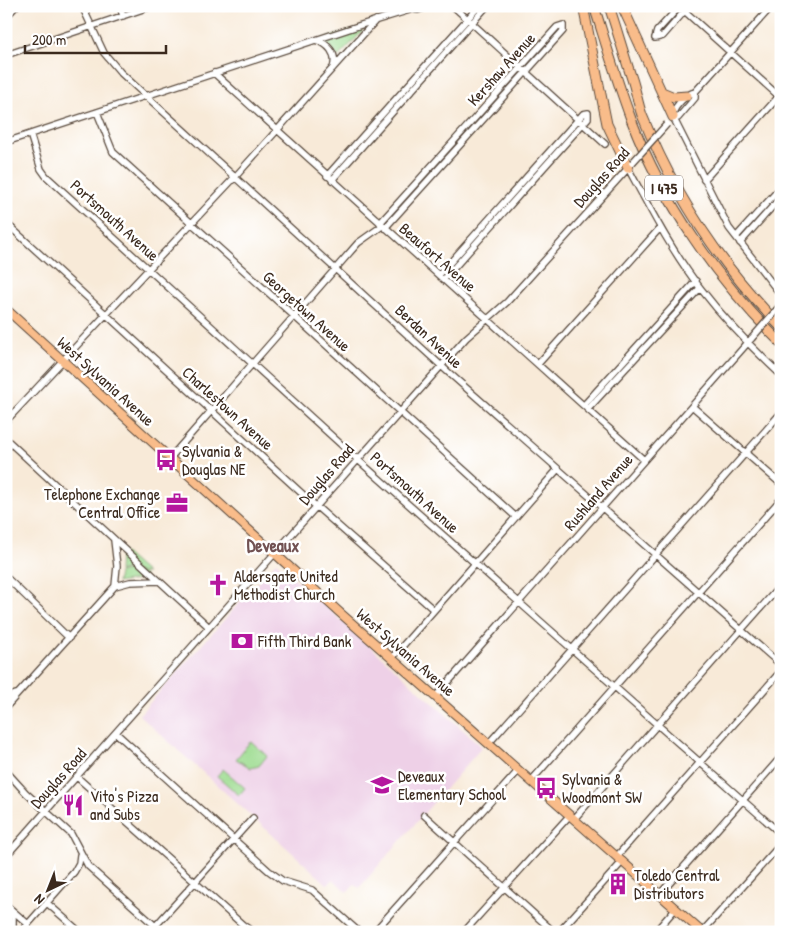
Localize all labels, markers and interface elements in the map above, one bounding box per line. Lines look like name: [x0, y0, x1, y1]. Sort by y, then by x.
scale bar: [25, 22, 166, 54]
street label: Kershaw Avenue: [462, 27, 540, 110]
text: 200 m: [32, 29, 66, 50]
street label: Douglas Road: [568, 142, 634, 212]
street label: Portsmouth Avenue: [66, 174, 165, 266]
road number: I 475: [645, 176, 683, 200]
street label: Beaufort Avenue: [395, 217, 482, 297]
street label: Georgetown Avenue: [258, 266, 356, 357]
street label: Berdan Avenue: [391, 299, 468, 373]
street label: West Sylvania Avenue: [53, 331, 160, 431]
street label: Charlestown Avenue: [178, 361, 279, 455]
street label: Douglas Road: [293, 439, 359, 509]
place label: Sylvania & Douglas NE: [182, 440, 246, 480]
street label: Portsmouth Avenue: [366, 446, 465, 538]
bus stop icon: Sylvania & Douglas NE: [153, 447, 179, 473]
street label: Rushland Avenue: [559, 449, 638, 535]
place label: Telephone Exchange Central Office: [44, 483, 161, 523]
office icon: Telephone Exchange Central Office: [164, 490, 190, 516]
district label: Deveaux: [247, 533, 299, 558]
place label: Aldersgate United Methodist Church: [234, 565, 338, 605]
church icon: Aldersgate United Methodist Church: [205, 572, 231, 598]
street label: West Sylvania Avenue: [352, 603, 460, 701]
bank icon: Fifth Third Bank: [229, 628, 255, 654]
place label: Fifth Third Bank: [257, 630, 352, 652]
street label: Douglas Road: [25, 743, 91, 813]
place label: Deveaux Elementary School: [398, 765, 507, 805]
place label: Sylvania & Woodmont SW: [562, 768, 642, 808]
school or university icon: Deveaux Elementary School: [369, 772, 395, 798]
bus stop icon: Sylvania & Woodmont SW: [533, 775, 559, 801]
place label: Vito's Pizza and Subs: [90, 785, 158, 825]
restaurant icon: Vito's Pizza and Subs: [60, 792, 86, 818]
place label: Toledo Central Distributors: [634, 864, 720, 904]
north arrow: [22, 866, 72, 916]
building icon: Toledo Central Distributors: [605, 871, 631, 897]
text: N: [29, 890, 48, 909]

